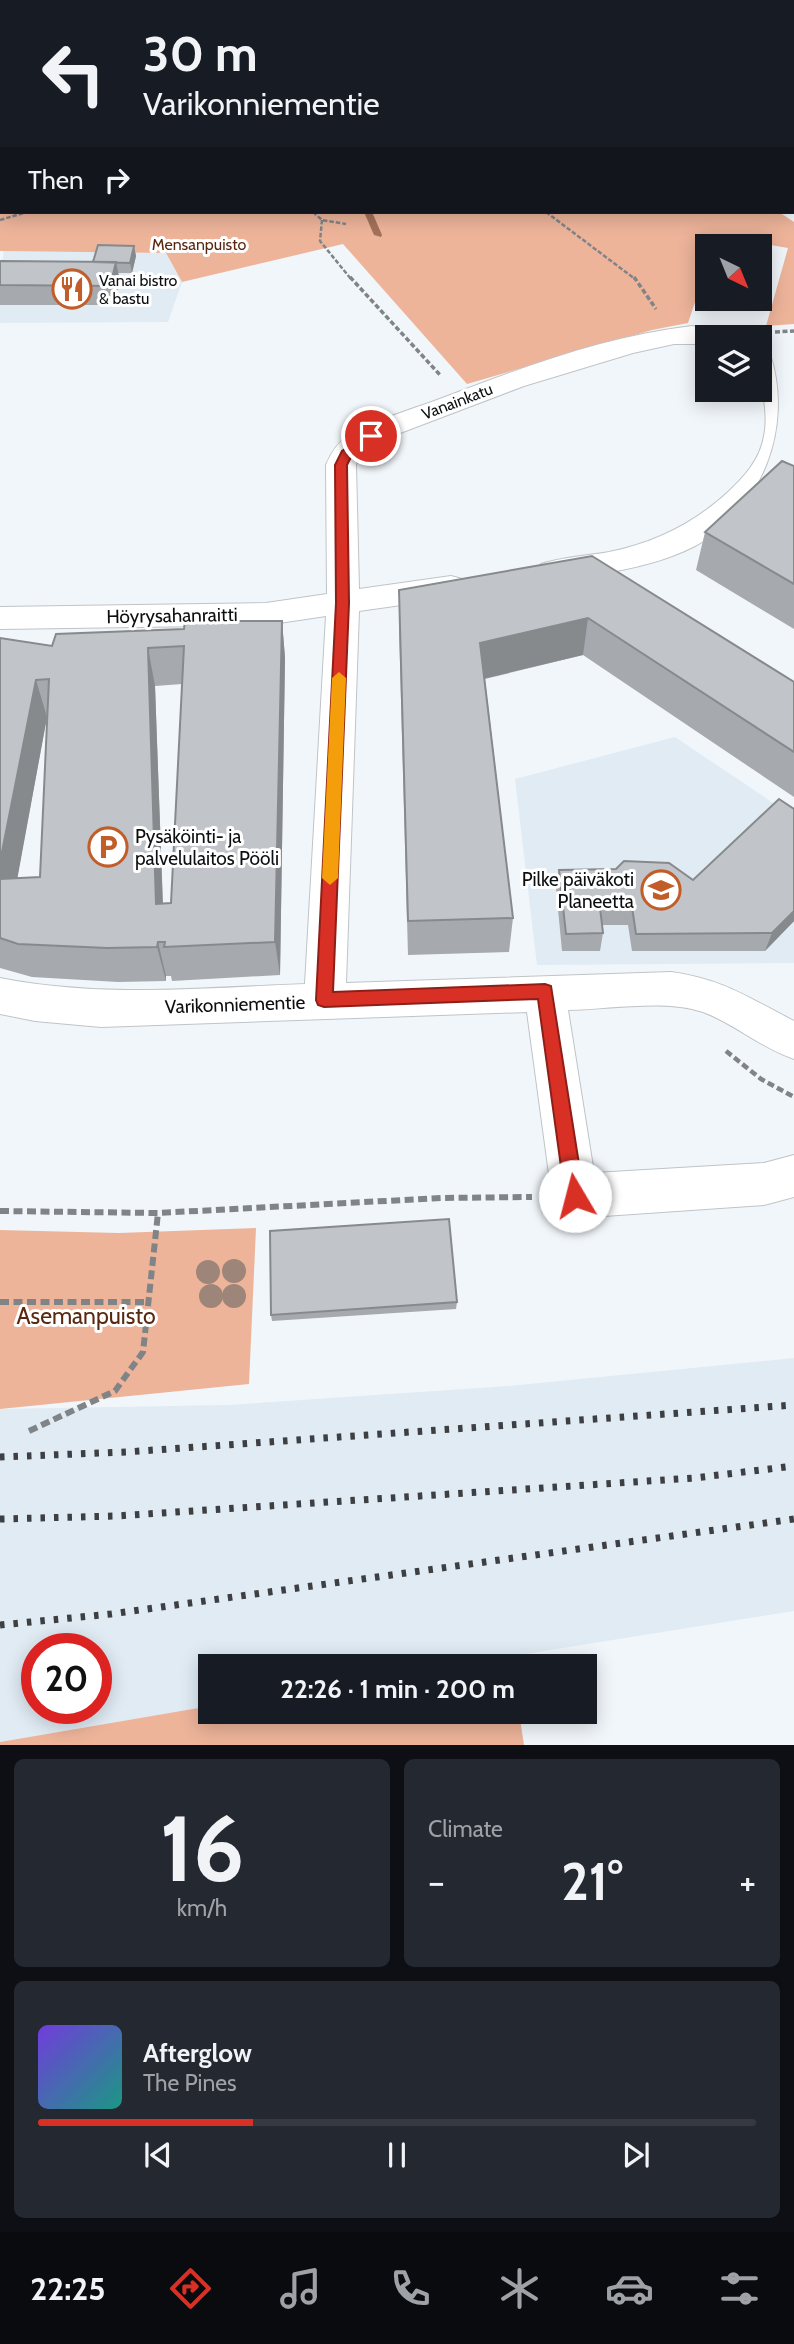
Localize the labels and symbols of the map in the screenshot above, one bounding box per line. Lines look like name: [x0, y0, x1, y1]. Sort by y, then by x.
north arrow: [695, 234, 772, 312]
park label: Mensanpuisto: [152, 235, 247, 254]
restaurant icon: Vanai bistro & bastu: [51, 268, 93, 310]
place label: Vanai bistro & bastu: [99, 271, 178, 308]
street label: Vanainkatu: [419, 379, 495, 424]
pin: [341, 406, 401, 466]
street label: Höyrysahanraitti: [106, 603, 238, 628]
place label: Pysäköinti- ja palvelulaitos Pööli: [135, 825, 279, 870]
parking icon: Pysäköinti- ja palvelulaitos Pööli: [87, 826, 129, 868]
place label: Pilke päiväkoti Planeetta: [522, 868, 634, 913]
school or university icon: Pilke päiväkoti Planeetta: [640, 869, 682, 911]
street label: Varikonniementie: [164, 991, 306, 1018]
position arrow: [538, 1159, 612, 1233]
park label: Asemanpuisto: [16, 1302, 156, 1330]
speed limit sign: 20: [21, 1633, 112, 1724]

